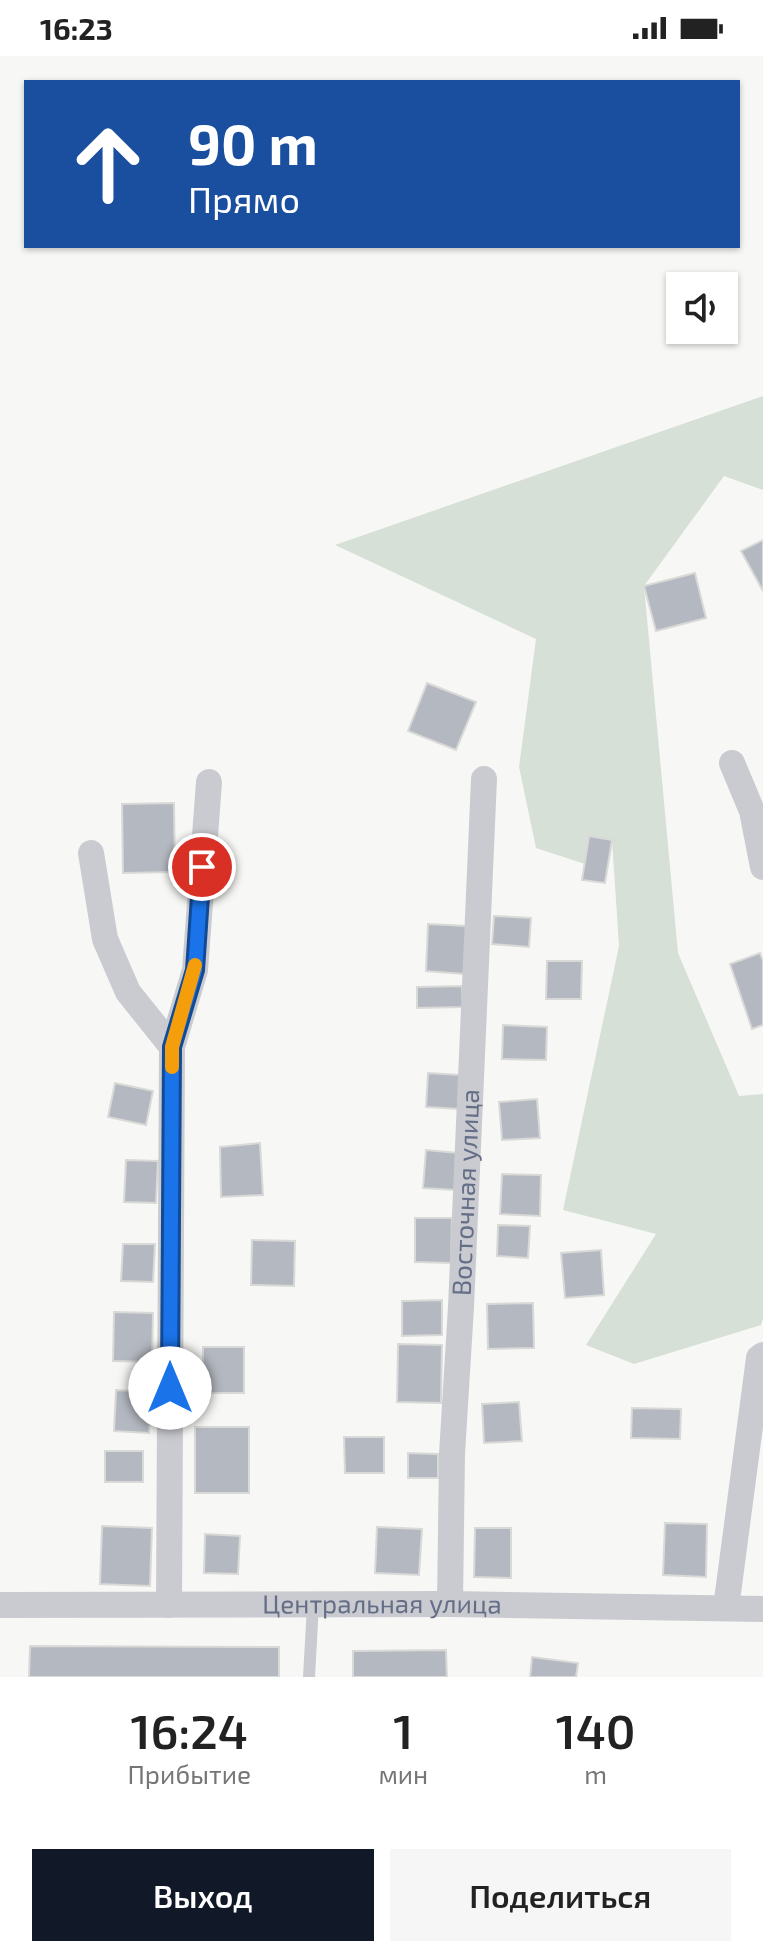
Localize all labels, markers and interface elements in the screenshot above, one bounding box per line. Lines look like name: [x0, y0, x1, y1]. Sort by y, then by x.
text: 16:23: [40, 10, 113, 46]
text: 90 m: [188, 109, 318, 176]
icon: ahead: [56, 112, 160, 216]
text: Прямо: [188, 177, 300, 220]
map controls: [666, 272, 738, 344]
button: sound: [666, 272, 738, 344]
pin: [168, 833, 236, 901]
icon: arrive: [180, 845, 224, 889]
street label: Восточная улица: [445, 1088, 484, 1296]
position arrow: [128, 1346, 212, 1430]
street label: Центральная улица: [262, 1587, 502, 1619]
text: 16:24: [130, 1701, 248, 1759]
text: 1: [393, 1701, 413, 1759]
text: 140: [556, 1701, 636, 1759]
text: Прибытие: [127, 1758, 251, 1789]
text: мин: [378, 1758, 428, 1789]
text: m: [584, 1758, 607, 1789]
button: Выход: [32, 1849, 374, 1941]
button: Поделиться: [390, 1849, 731, 1941]

